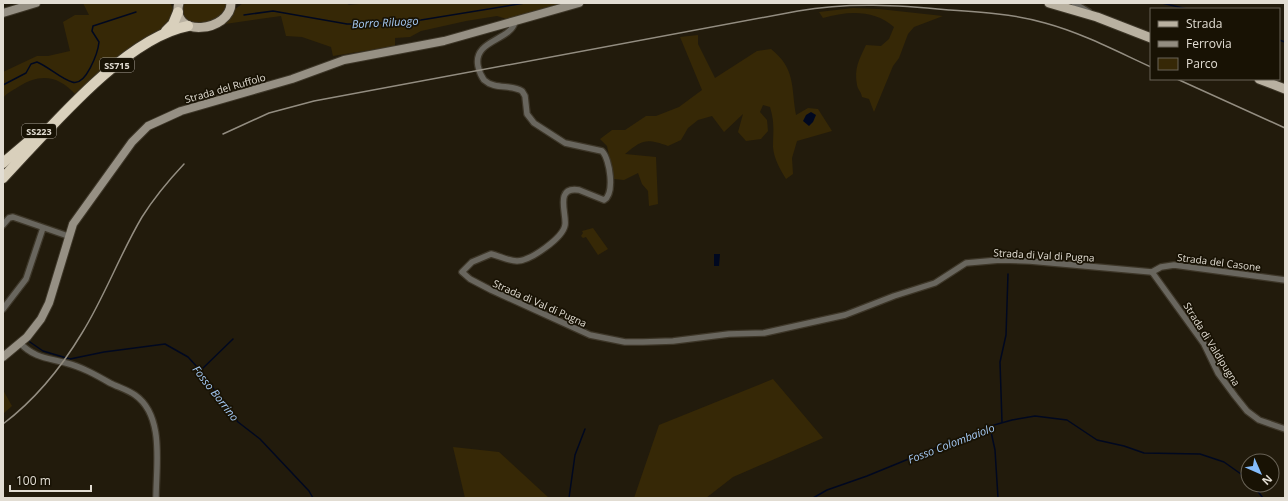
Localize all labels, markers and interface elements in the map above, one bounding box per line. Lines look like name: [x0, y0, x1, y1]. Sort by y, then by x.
legend: [1150, 8, 1280, 80]
water label: Borro Riluogo: [351, 13, 419, 31]
text: Strada: [1186, 15, 1222, 32]
text: Ferrovia: [1186, 35, 1232, 52]
text: Parco: [1186, 55, 1218, 72]
road number: SS715: [100, 58, 134, 72]
street label: Strada del Ruffolo: [183, 70, 267, 106]
road number: SS223: [22, 124, 56, 138]
street label: Strada di Val di Pugna: [993, 245, 1095, 265]
street label: Strada del Casone: [1176, 250, 1262, 274]
street label: Strada di Val di Pugna: [491, 276, 589, 330]
street label: Strada di Valdipugna: [1181, 299, 1243, 389]
water label: Fosso Borrino: [190, 362, 242, 424]
water label: Fosso Colombaiolo: [905, 420, 997, 466]
north arrow: [1240, 453, 1280, 493]
scale bar: [10, 467, 91, 493]
text: 100 m: [16, 472, 51, 489]
text: N: [1259, 472, 1276, 489]

